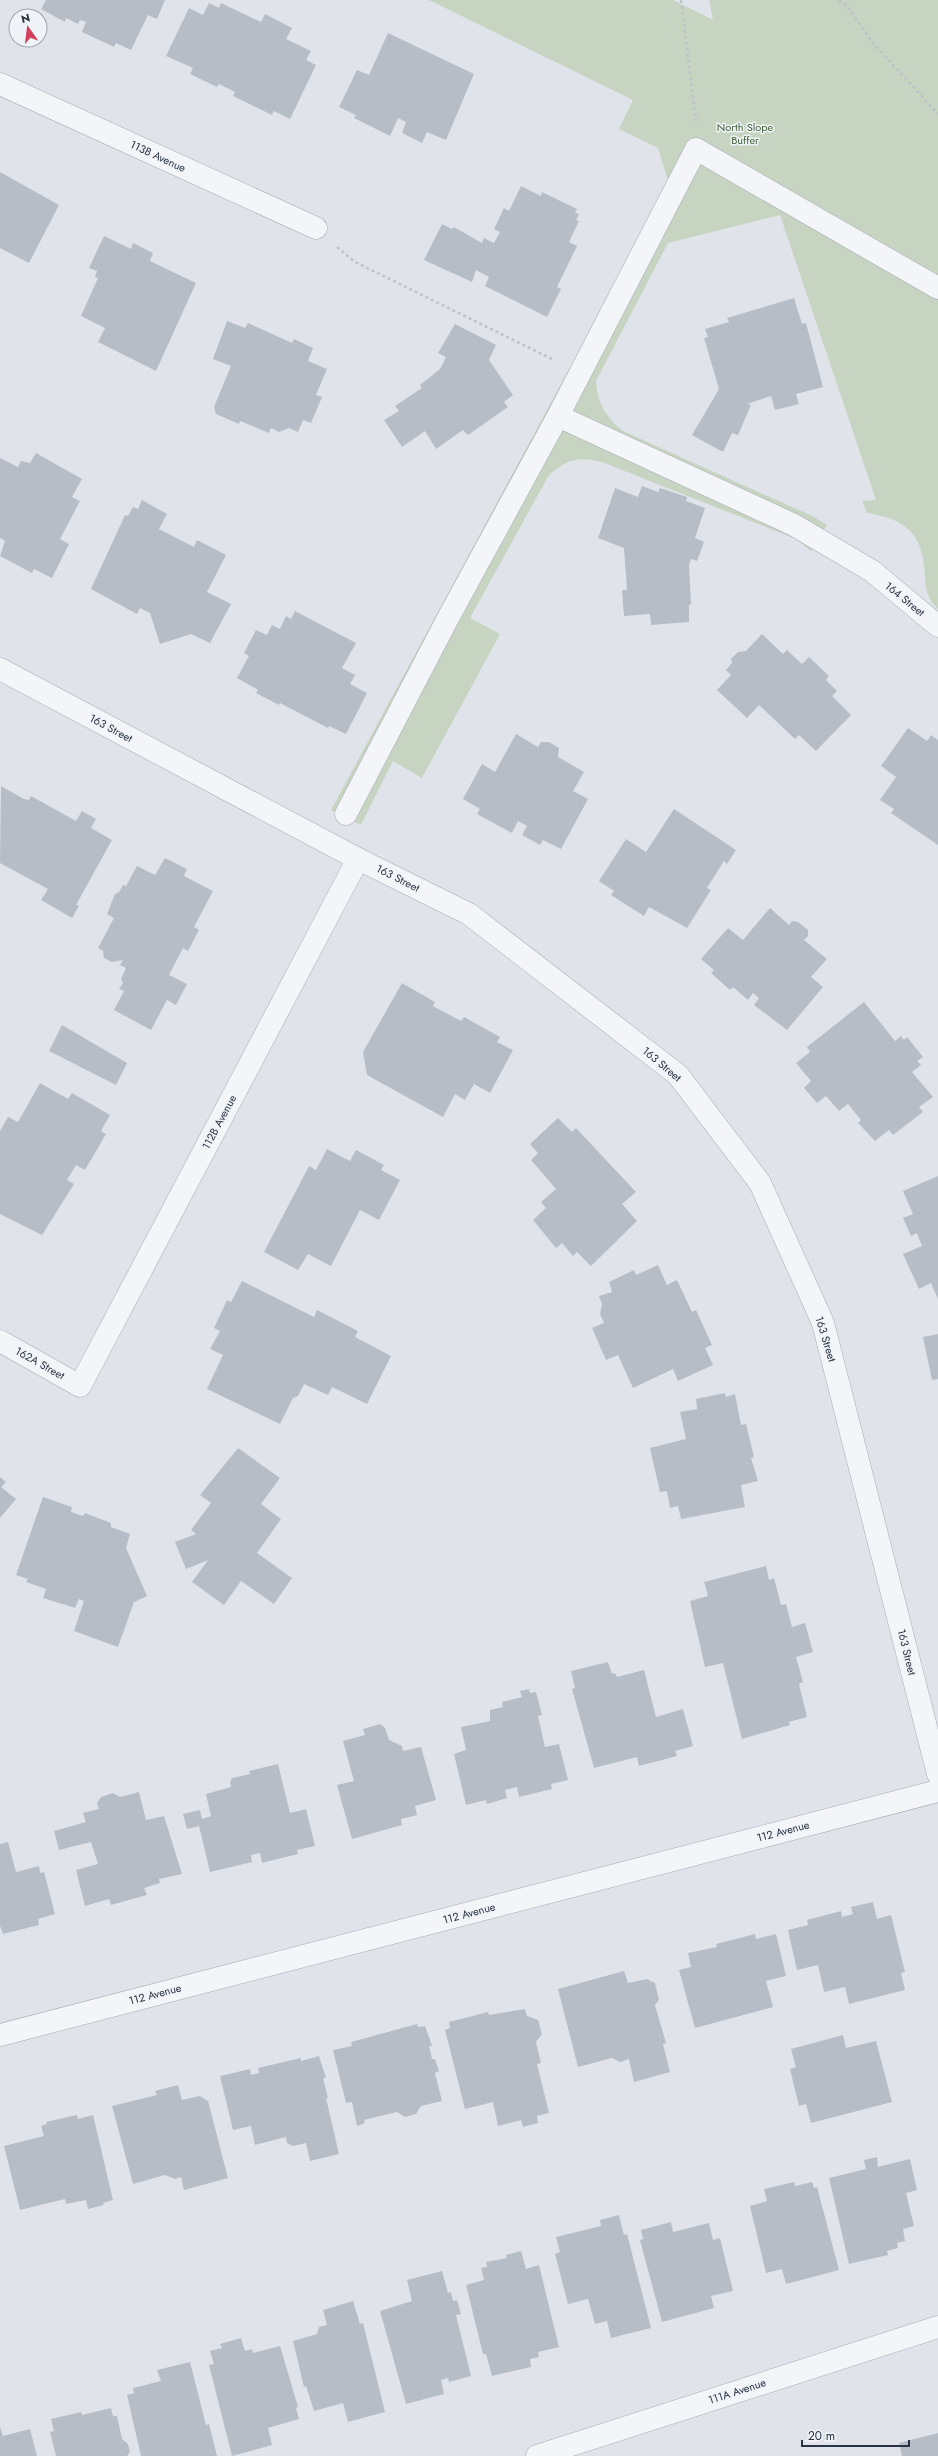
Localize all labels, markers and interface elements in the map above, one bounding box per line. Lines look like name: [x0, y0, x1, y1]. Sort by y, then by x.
north arrow: [8, 8, 48, 48]
text: N: [19, 9, 32, 27]
park label: North Slope Buffer: [717, 119, 774, 148]
street label: 113B Avenue: [128, 136, 189, 176]
street label: 164 Street: [882, 578, 929, 620]
street label: 163 Street: [87, 710, 136, 746]
street label: 163 Street: [373, 860, 423, 896]
street label: 163 Street: [639, 1043, 685, 1085]
street label: 112B Avenue: [198, 1092, 240, 1152]
street label: 163 Street: [812, 1314, 841, 1364]
street label: 162A Street: [12, 1343, 68, 1383]
street label: 163 Street: [894, 1627, 921, 1677]
street label: 112 Avenue: [755, 1816, 811, 1846]
street label: 112 Avenue: [441, 1898, 497, 1928]
street label: 112 Avenue: [127, 1979, 183, 2009]
street label: 111A Avenue: [706, 2374, 768, 2408]
scale bar: [802, 2422, 909, 2448]
text: 20 m: [808, 2427, 835, 2445]

